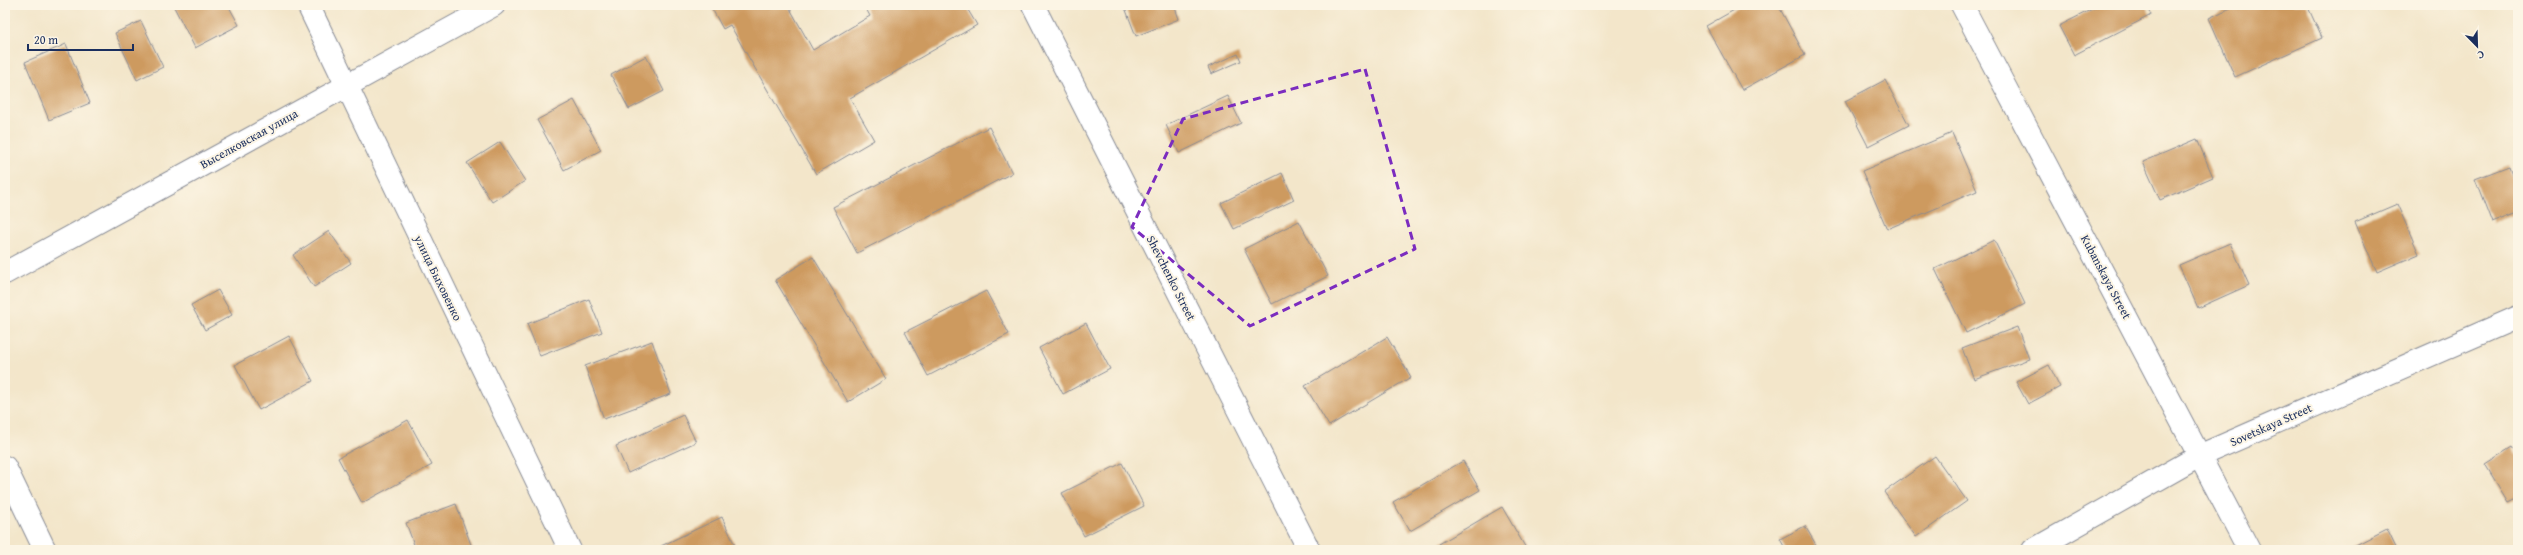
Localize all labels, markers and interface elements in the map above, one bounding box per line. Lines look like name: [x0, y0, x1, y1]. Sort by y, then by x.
scale bar: [28, 26, 133, 52]
north arrow: [2457, 26, 2497, 66]
text: 20 m: [34, 31, 58, 48]
text: С: [2475, 47, 2487, 64]
street label: Выселковская улица: [197, 104, 301, 173]
street label: улица Быховенко: [410, 231, 467, 323]
street label: Shevchenko Street: [1143, 232, 1201, 324]
street label: Kubanskaya Street: [2077, 232, 2136, 323]
street label: Sovetskaya Street: [2227, 399, 2315, 450]

